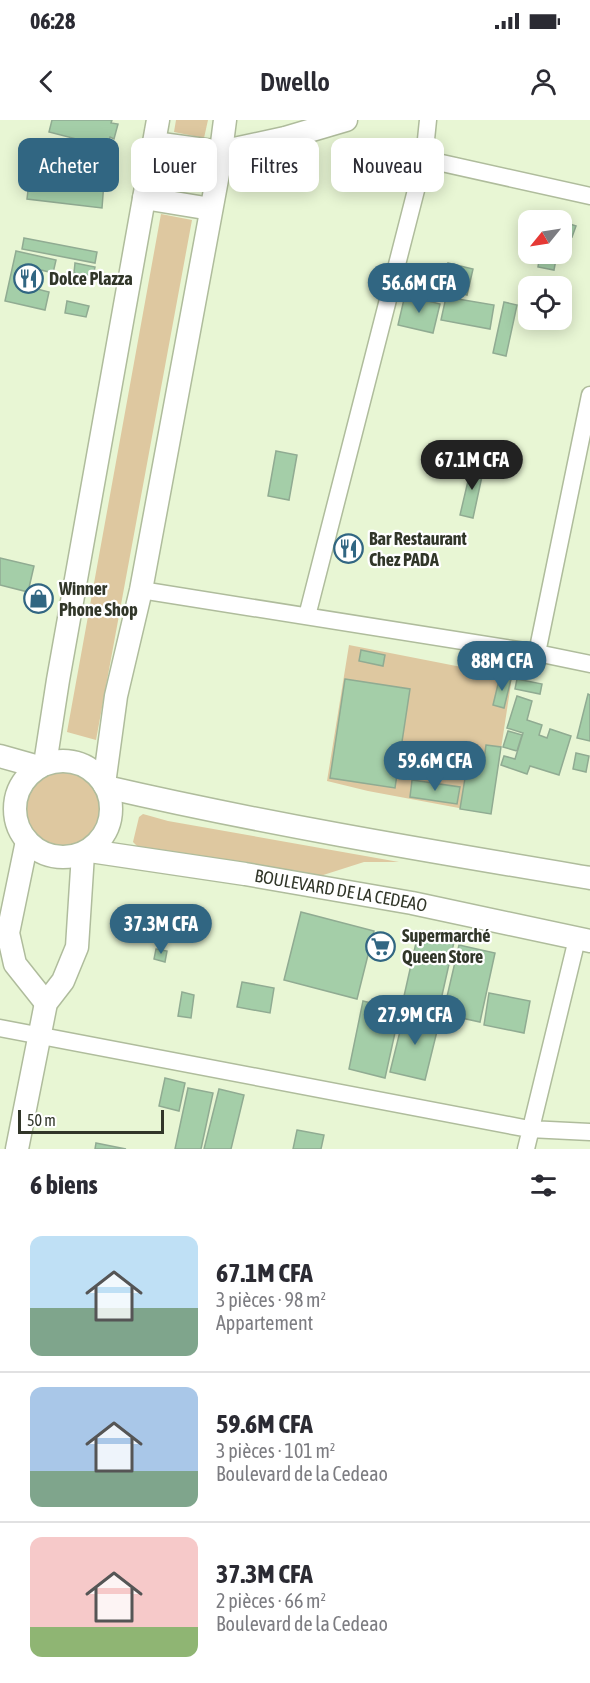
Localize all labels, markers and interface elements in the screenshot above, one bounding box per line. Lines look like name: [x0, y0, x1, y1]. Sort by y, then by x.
text: 06:28: [30, 8, 75, 34]
icon: back: [30, 65, 63, 98]
icon: person: [527, 65, 560, 98]
text: Dwello: [260, 66, 330, 97]
chip: Acheter: [18, 138, 119, 192]
chip: Louer: [131, 138, 217, 192]
chip: Filtres: [229, 138, 319, 192]
chip: Nouveau: [331, 138, 444, 192]
north arrow: [518, 210, 572, 264]
map controls: [518, 210, 572, 330]
restaurant icon: Dolce Plazza: [12, 263, 44, 295]
pin: 56.6M CFA: [350, 263, 488, 314]
place label: Dolce Plazza: [49, 268, 133, 289]
text: 56.6M CFA: [382, 271, 456, 294]
button: locate: [518, 276, 572, 330]
pin: 67.1M CFA: [403, 440, 541, 491]
text: 67.1M CFA: [435, 448, 509, 471]
place label: Bar Restaurant Chez PADA: [369, 528, 468, 570]
restaurant icon: Bar Restaurant Chez PADA: [332, 533, 364, 565]
place label: Winner Phone Shop: [58, 578, 138, 620]
shop icon: Winner Phone Shop: [22, 583, 54, 615]
pin: 88M CFA: [447, 641, 557, 692]
text: 88M CFA: [471, 649, 533, 672]
pin: 59.6M CFA: [366, 741, 504, 792]
text: 59.6M CFA: [398, 749, 472, 772]
street label: BOULEVARD DE LA CEDEAO: [253, 865, 429, 916]
pin: 37.3M CFA: [92, 904, 230, 955]
text: 37.3M CFA: [124, 912, 198, 935]
place label: Supermarché Queen Store: [402, 925, 490, 967]
supermarket icon: Supermarché Queen Store: [365, 930, 397, 962]
pin: 27.9M CFA: [346, 995, 484, 1046]
text: 27.9M CFA: [378, 1003, 452, 1026]
scale bar: [18, 1107, 164, 1134]
text: 50 m: [27, 1111, 56, 1129]
icon: filters: [527, 1169, 560, 1202]
text: 6 biens: [30, 1170, 98, 1200]
text: 67.1M CFA: [216, 1258, 313, 1288]
icon: home: [78, 1260, 150, 1332]
text: 3 pièces · 98 m²: [216, 1288, 326, 1311]
text: Appartement: [216, 1311, 313, 1334]
text: 59.6M CFA: [216, 1409, 313, 1439]
icon: home: [78, 1411, 150, 1483]
text: 3 pièces · 101 m²: [216, 1439, 335, 1462]
text: Boulevard de la Cedeao: [216, 1462, 388, 1485]
text: 37.3M CFA: [216, 1559, 313, 1589]
icon: home: [78, 1561, 150, 1633]
text: 2 pièces · 66 m²: [216, 1589, 326, 1612]
text: Boulevard de la Cedeao: [216, 1612, 388, 1635]

